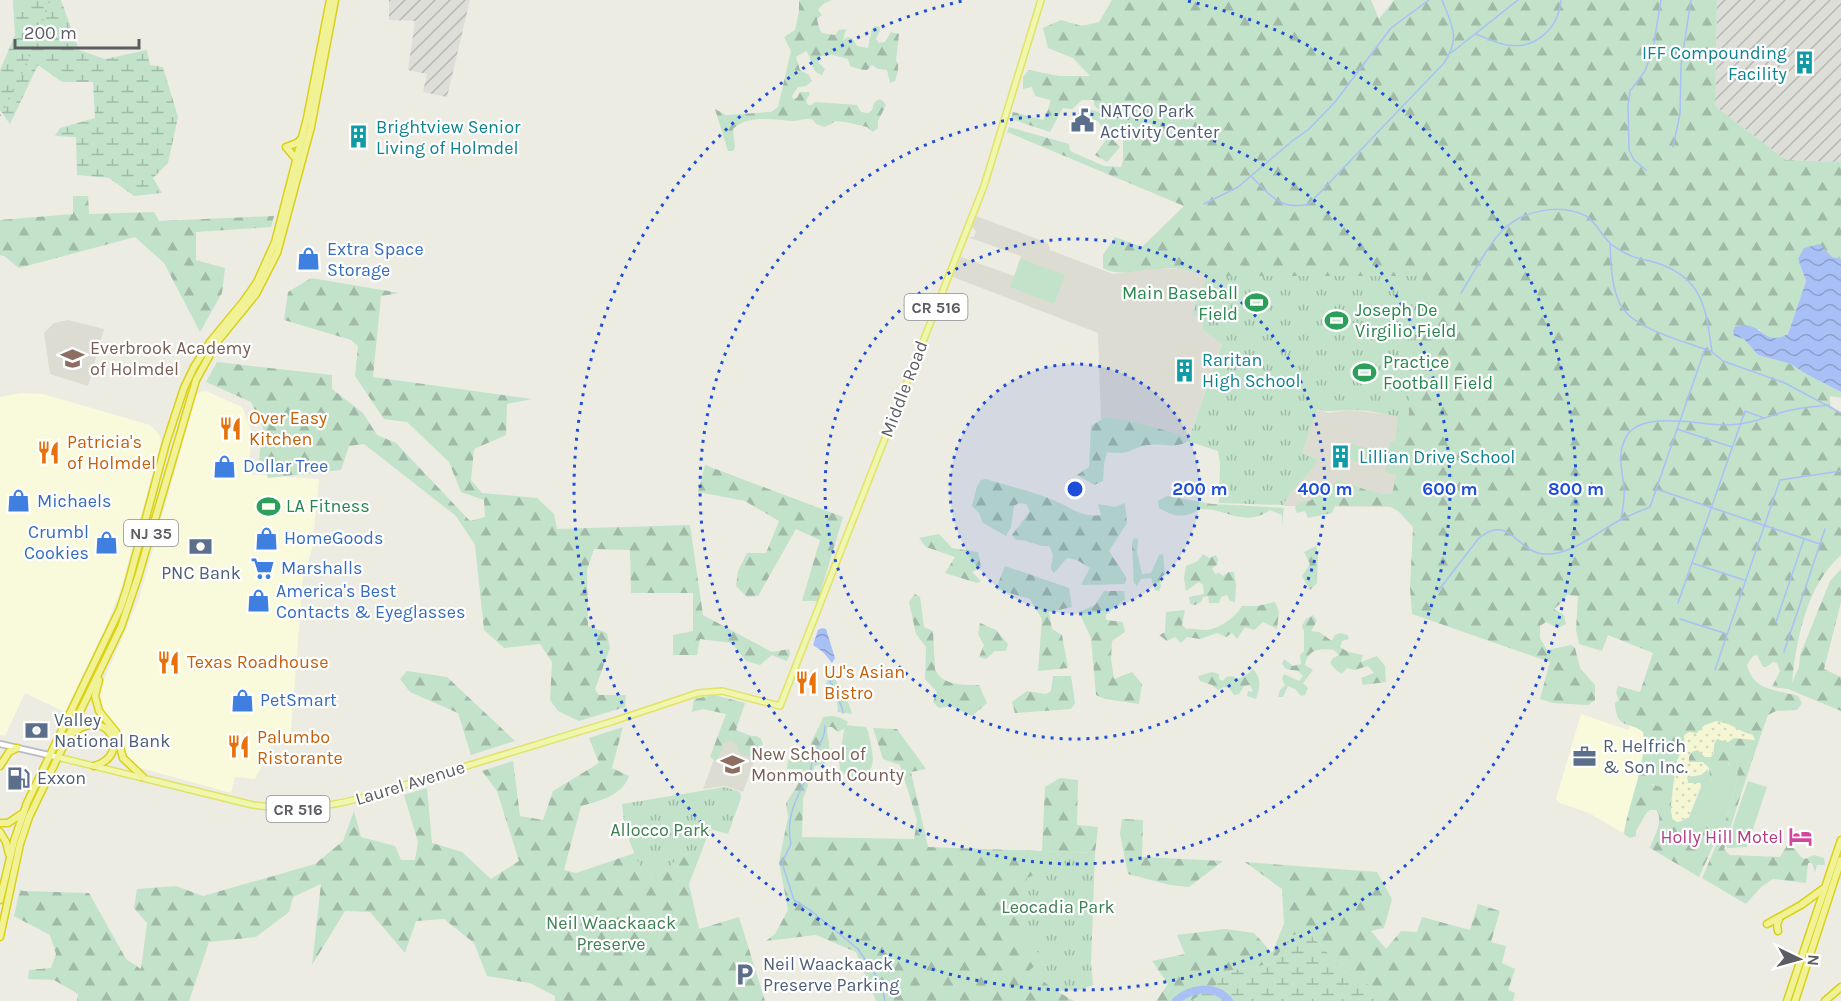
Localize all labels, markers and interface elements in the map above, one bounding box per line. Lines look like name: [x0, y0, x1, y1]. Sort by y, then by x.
scale bar: [15, 12, 140, 50]
text: 200 m: [24, 22, 77, 44]
place label: IFF Compounding Facility: [1642, 42, 1788, 85]
building icon: IFF Compounding Facility: [1792, 50, 1818, 76]
place label: NATCO Park Activity Center: [1100, 100, 1220, 143]
public building icon: NATCO Park Activity Center: [1069, 108, 1095, 134]
place label: Brightview Senior Living of Holmdel: [376, 116, 521, 159]
building icon: Brightview Senior Living of Holmdel: [345, 124, 371, 150]
place label: Extra Space Storage: [327, 238, 424, 281]
shop icon: Extra Space Storage: [296, 246, 322, 272]
place label: Main Baseball Field: [1122, 282, 1238, 325]
sports icon: Main Baseball Field: [1243, 290, 1269, 316]
road number: CR 516: [904, 294, 968, 320]
place label: Joseph De Virgilio Field: [1355, 299, 1457, 342]
sports icon: Joseph De Virgilio Field: [1324, 307, 1350, 333]
place label: Everbrook Academy of Holmdel: [90, 337, 251, 380]
street label: Middle Road: [875, 337, 933, 441]
school or university icon: Everbrook Academy of Holmdel: [59, 345, 85, 371]
place label: Raritan High School: [1202, 349, 1300, 392]
place label: Practice Football Field: [1383, 351, 1493, 394]
building icon: Raritan High School: [1171, 357, 1197, 383]
sports icon: Practice Football Field: [1352, 359, 1378, 385]
place label: Over Easy Kitchen: [249, 407, 328, 450]
restaurant icon: Over Easy Kitchen: [218, 415, 244, 441]
place label: Patricia's of Holmdel: [67, 431, 156, 474]
restaurant icon: Patricia's of Holmdel: [36, 439, 62, 465]
building icon: Lillian Drive School: [1328, 444, 1354, 470]
place label: Lillian Drive School: [1359, 446, 1515, 468]
shop icon: Dollar Tree: [212, 453, 238, 479]
place label: Dollar Tree: [243, 455, 328, 477]
text: 200 m: [1172, 478, 1228, 500]
text: 400 m: [1297, 478, 1353, 500]
text: 600 m: [1422, 478, 1478, 500]
text: 800 m: [1548, 478, 1604, 500]
centre of rings: [1065, 479, 1085, 499]
shop icon: Michaels: [6, 488, 32, 514]
place label: Michaels: [37, 490, 111, 512]
sports icon: LA Fitness: [255, 493, 281, 519]
place label: LA Fitness: [286, 495, 370, 517]
road number: NJ 35: [124, 520, 178, 546]
place label: Crumbl Cookies: [24, 521, 89, 564]
shop icon: HomeGoods: [253, 525, 279, 551]
place label: HomeGoods: [284, 527, 383, 549]
shop icon: Crumbl Cookies: [94, 529, 120, 555]
bank icon: PNC Bank: [188, 534, 214, 560]
supermarket icon: Marshalls: [250, 555, 276, 581]
place label: Marshalls: [281, 557, 362, 579]
place label: PNC Bank: [161, 562, 241, 584]
place label: America's Best Contacts & Eyeglasses: [276, 580, 465, 623]
shop icon: America's Best Contacts & Eyeglasses: [245, 588, 271, 614]
restaurant icon: Texas Roadhouse: [156, 649, 182, 675]
place label: Texas Roadhouse: [187, 651, 329, 673]
place label: UJ's Asian Bistro: [824, 661, 905, 704]
restaurant icon: UJ's Asian Bistro: [793, 669, 819, 695]
shop icon: PetSmart: [229, 687, 255, 713]
place label: PetSmart: [260, 689, 337, 711]
place label: Valley National Bank: [54, 709, 170, 752]
bank icon: Valley National Bank: [23, 717, 49, 743]
place label: Palumbo Ristorante: [257, 726, 343, 769]
restaurant icon: Palumbo Ristorante: [226, 734, 252, 760]
place label: R. Helfrich & Son Inc.: [1603, 735, 1688, 778]
place label: New School of Monmouth County: [751, 743, 905, 786]
office icon: R. Helfrich & Son Inc.: [1572, 743, 1598, 769]
school or university icon: New School of Monmouth County: [720, 751, 746, 777]
street label: Laurel Avenue: [352, 756, 468, 810]
fuel station icon: Exxon: [6, 765, 32, 791]
place label: Exxon: [37, 767, 86, 789]
road number: CR 516: [266, 796, 330, 822]
park label: Allocco Park: [610, 819, 710, 841]
hotel icon: Holly Hill Motel: [1788, 824, 1814, 850]
place label: Holly Hill Motel: [1661, 826, 1783, 848]
park label: Leocadia Park: [1001, 896, 1115, 918]
park label: Neil Waackaack Preserve: [546, 912, 676, 955]
north arrow: [1769, 929, 1829, 989]
place label: Neil Waackaack Preserve Parking: [763, 953, 899, 996]
text: N: [1803, 954, 1823, 967]
parking icon: Neil Waackaack Preserve Parking: [732, 961, 758, 987]

